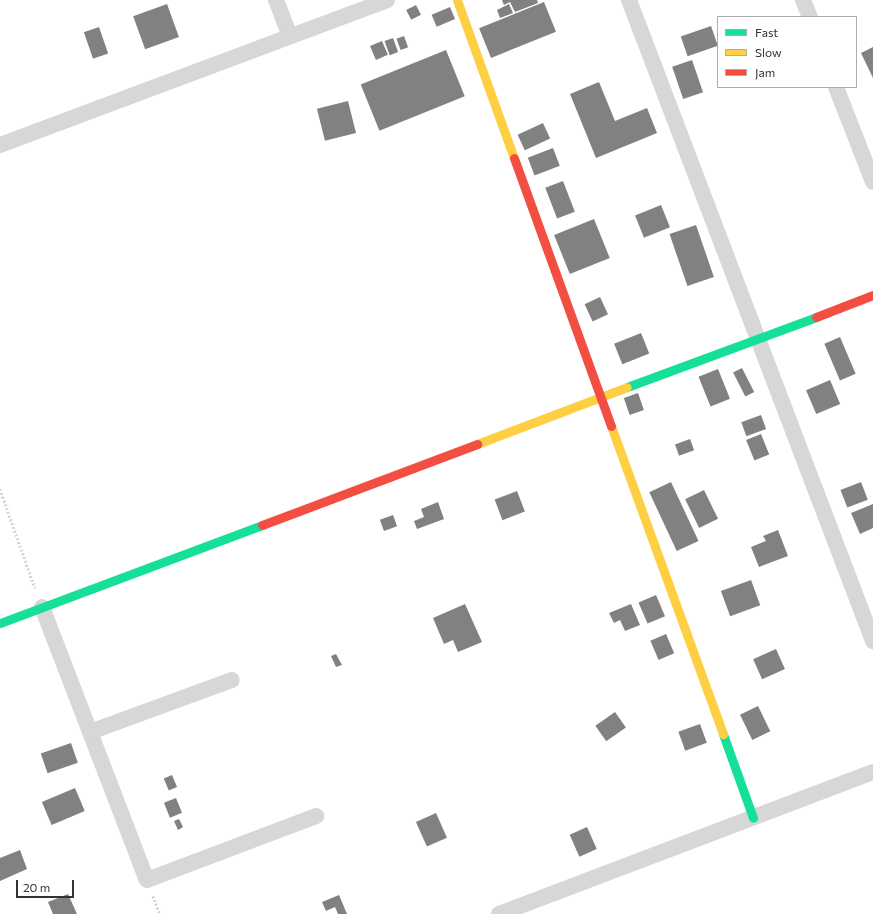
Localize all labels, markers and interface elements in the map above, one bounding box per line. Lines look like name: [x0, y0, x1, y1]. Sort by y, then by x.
legend: [717, 16, 857, 88]
text: Fast: [755, 25, 778, 39]
text: Slow: [755, 45, 782, 59]
text: Jam: [755, 65, 775, 79]
scale bar: [18, 872, 76, 898]
text: 20 m: [23, 880, 50, 894]

